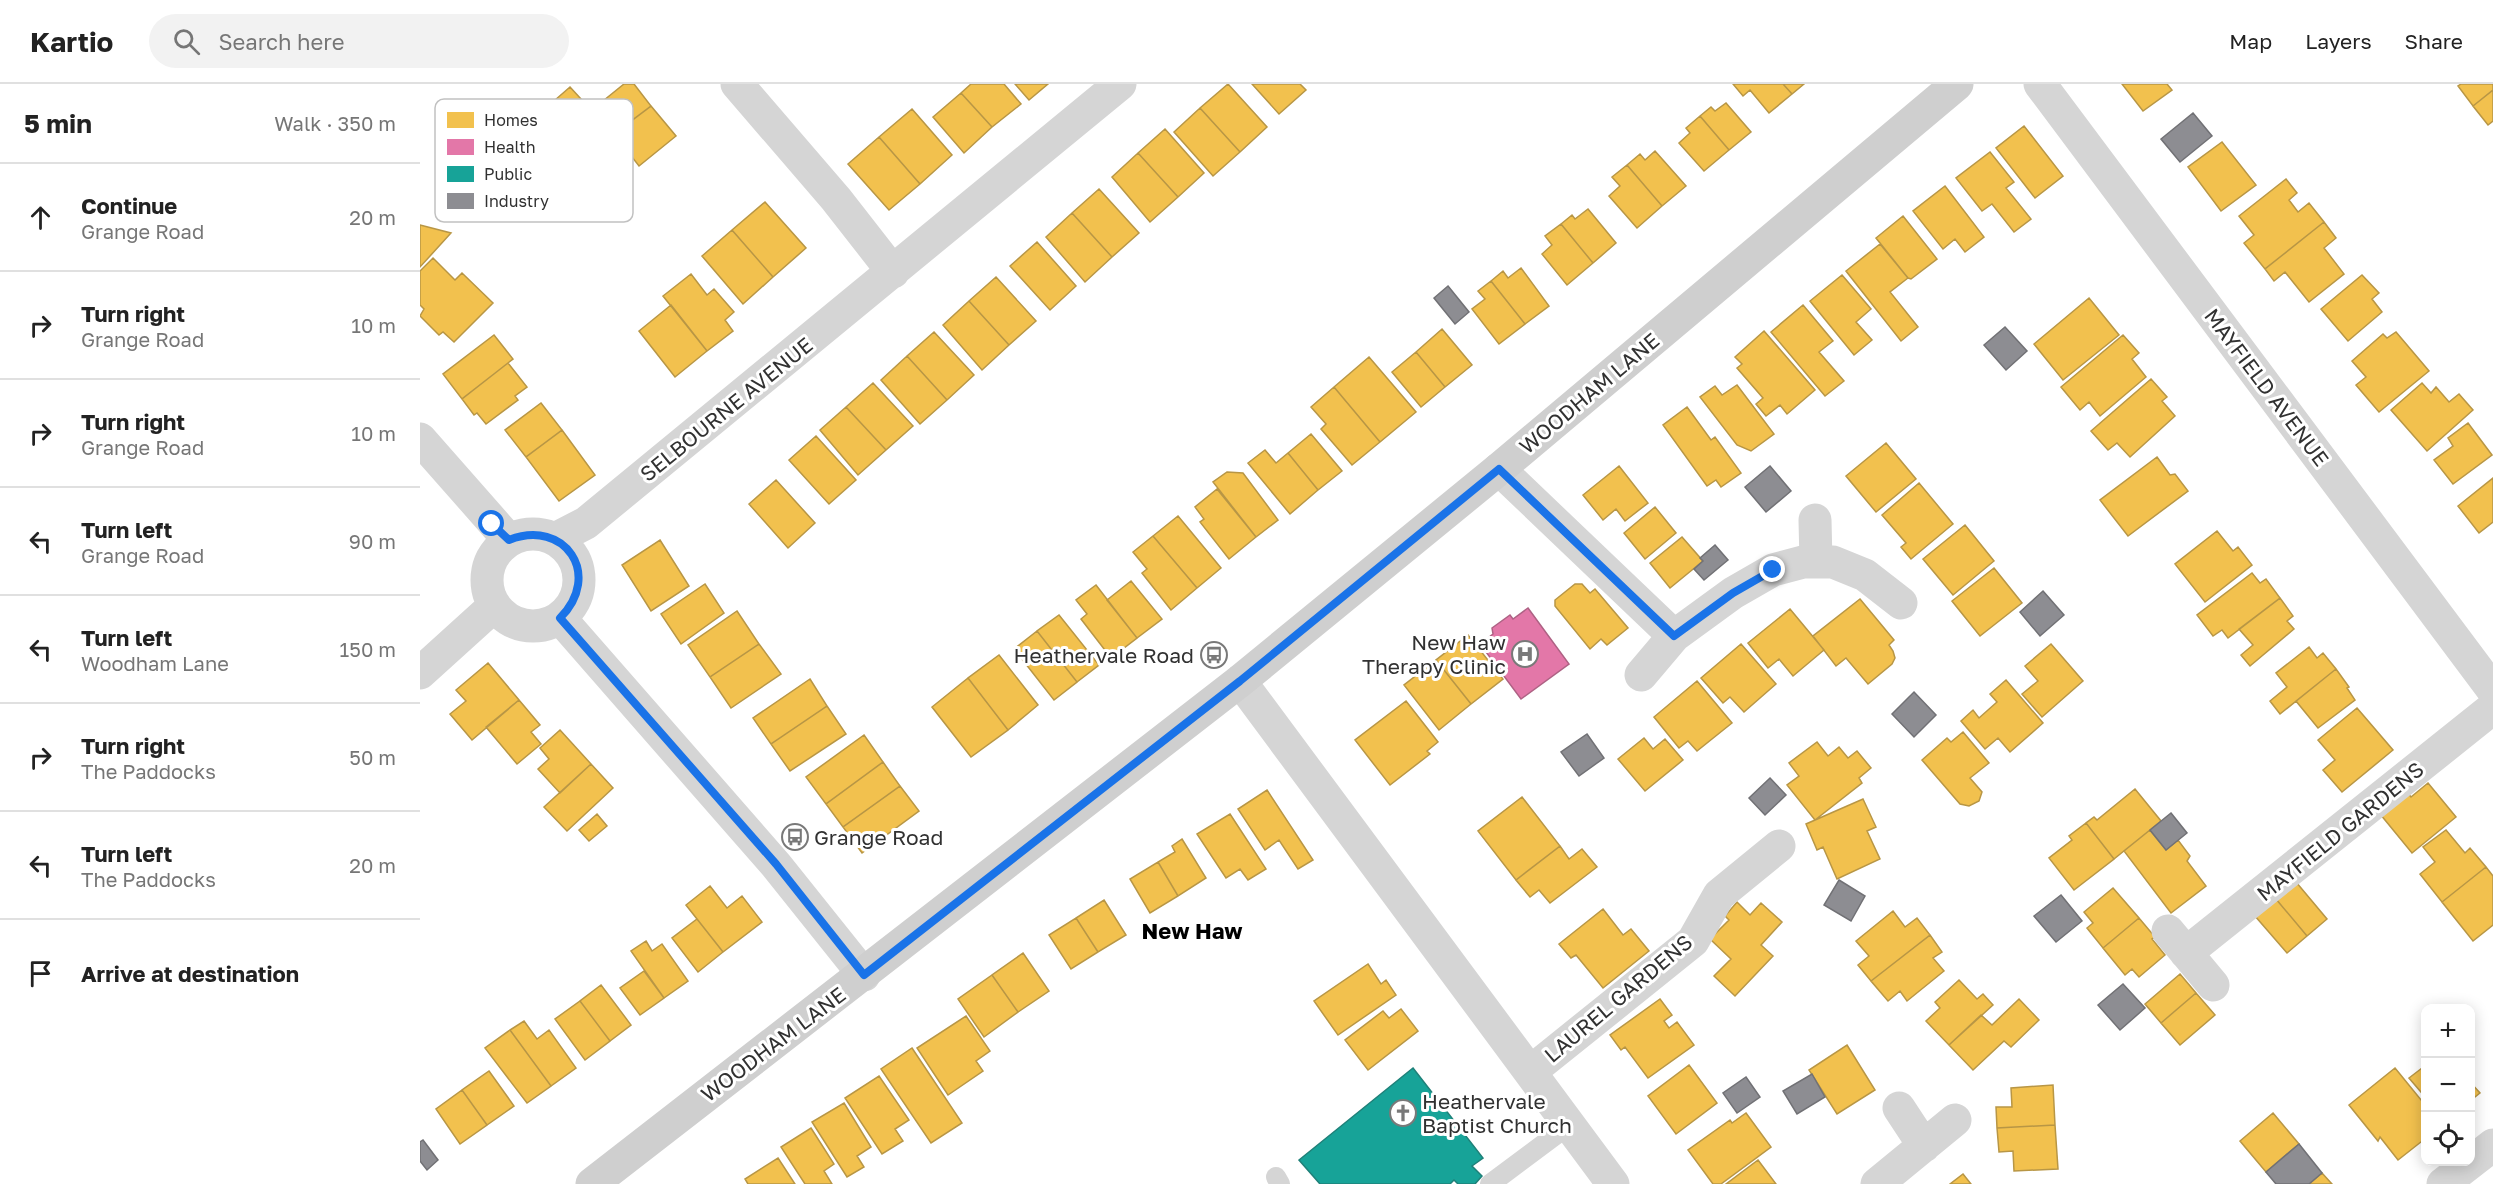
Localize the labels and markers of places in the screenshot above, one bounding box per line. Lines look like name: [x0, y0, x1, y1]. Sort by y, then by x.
place label: New Haw Therapy Clinic: [1362, 629, 1506, 679]
hospital icon: New Haw Therapy Clinic: [1510, 639, 1540, 669]
bus stop icon: Heathervale Road: [1199, 640, 1229, 670]
place label: Heathervale Road: [1014, 642, 1194, 668]
bus stop icon: Grange Road: [780, 822, 810, 852]
place label: Grange Road: [814, 824, 943, 850]
place label: Heathervale Baptist Church: [1422, 1088, 1572, 1138]
church icon: Heathervale Baptist Church: [1388, 1098, 1418, 1128]

